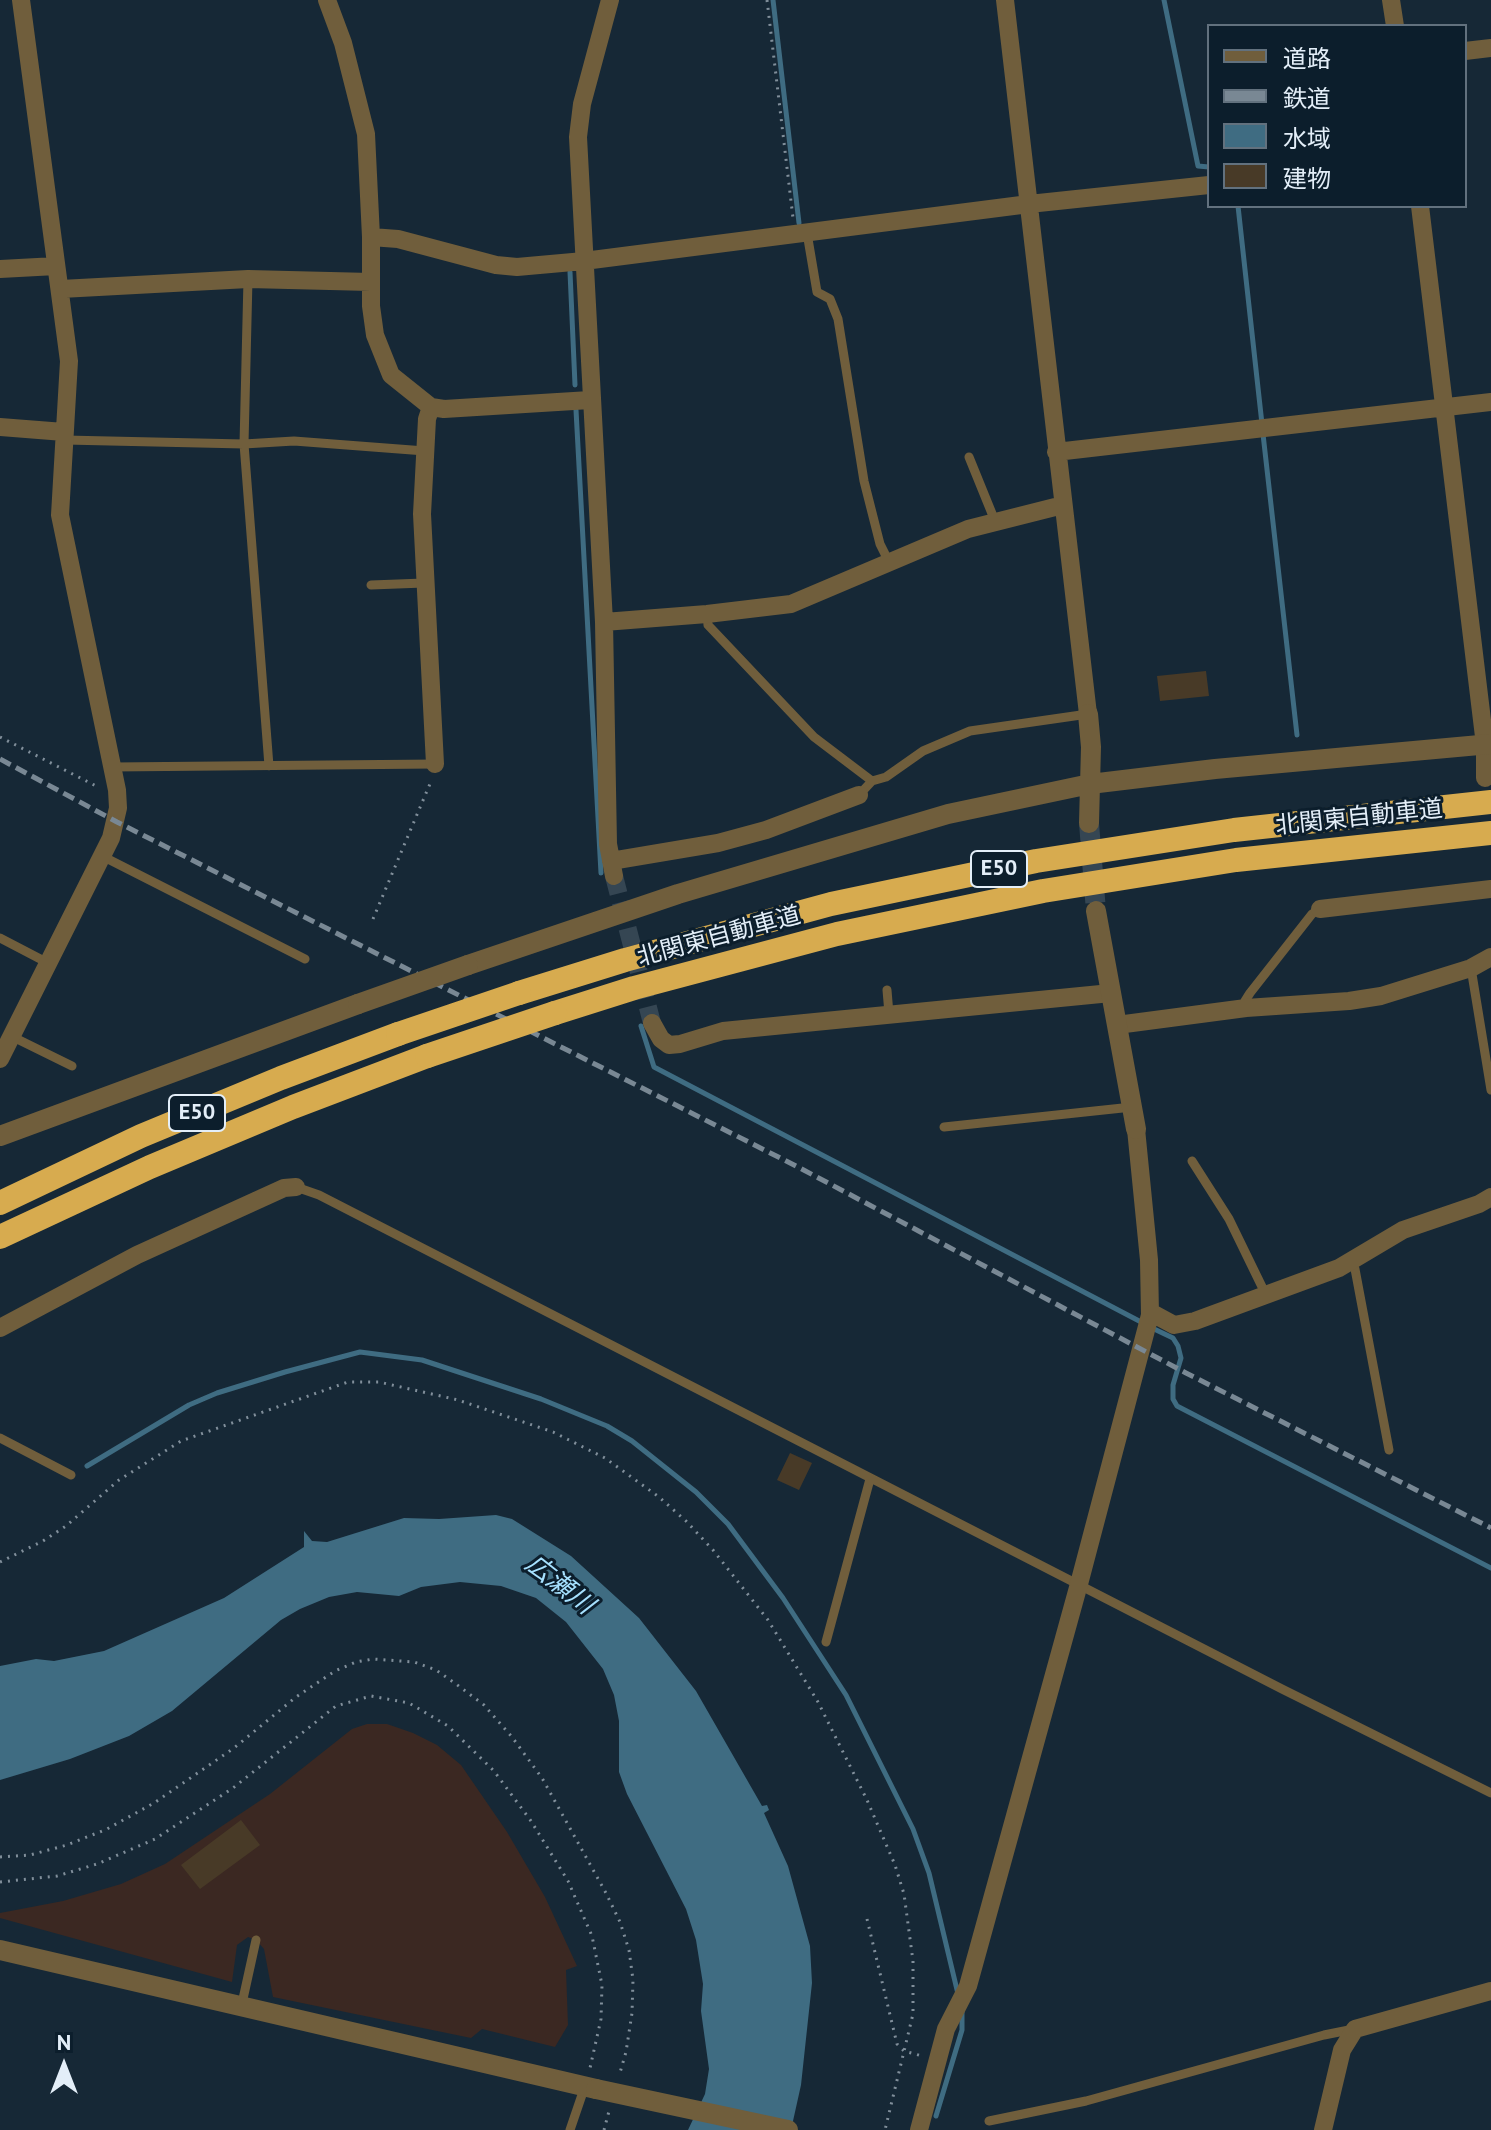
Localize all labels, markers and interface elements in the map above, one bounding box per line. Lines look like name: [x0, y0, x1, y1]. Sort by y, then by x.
legend: [1207, 24, 1467, 208]
text: 道路: [1283, 43, 1331, 74]
text: 鉄道: [1283, 83, 1331, 114]
text: 水域: [1283, 123, 1331, 154]
text: 建物: [1283, 163, 1331, 194]
street label: 北関東自動車道: [1274, 795, 1444, 841]
road number: E50: [971, 851, 1027, 887]
street label: 北関東自動車道: [634, 901, 804, 973]
road number: E50: [169, 1095, 225, 1131]
water label: 広瀬川: [519, 1549, 599, 1621]
north arrow: [24, 2026, 104, 2106]
text: N: [57, 2028, 71, 2056]

